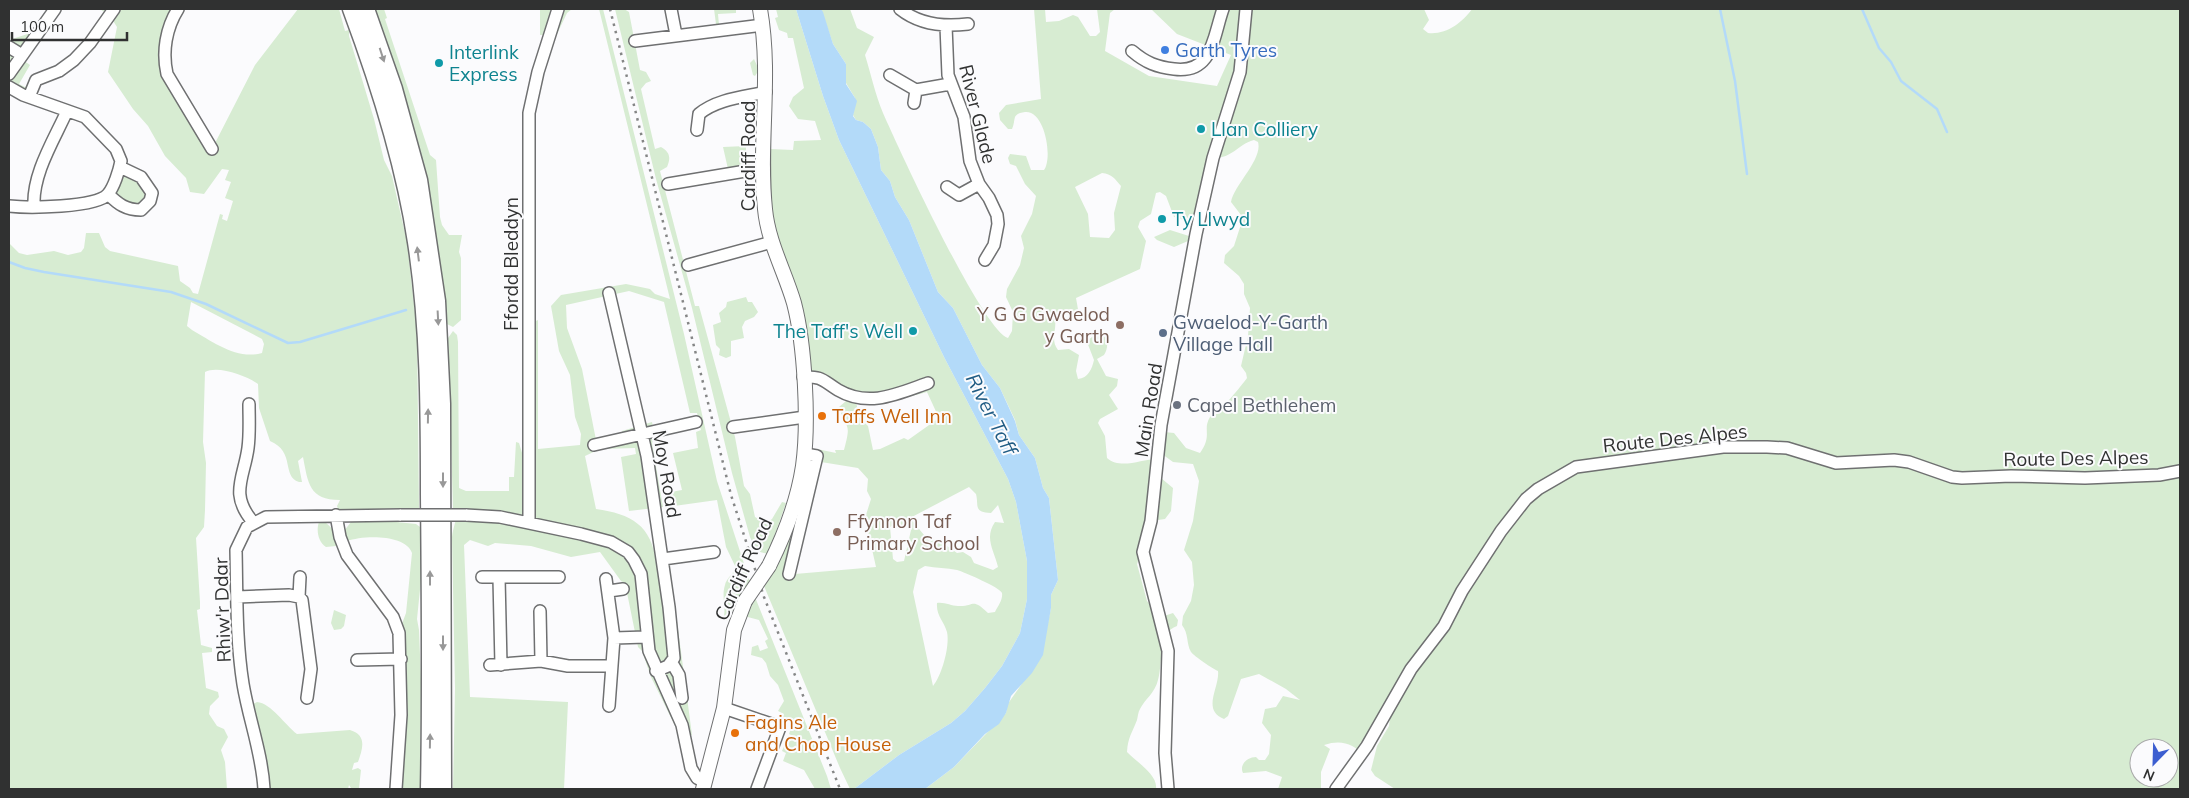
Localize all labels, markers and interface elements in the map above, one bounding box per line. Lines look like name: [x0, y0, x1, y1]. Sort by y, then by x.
scale bar: [12, 10, 128, 42]
text: 100 m: [20, 17, 64, 36]
place label: Garth Tyres: [1175, 38, 1277, 62]
place label: Interlink Express: [449, 40, 519, 86]
marker: Garth Tyres: [1159, 44, 1171, 56]
one-way arrow: [379, 48, 387, 63]
marker: Interlink Express: [433, 57, 445, 69]
street label: River Glade: [954, 62, 1002, 166]
street label: Cardiff Road: [736, 101, 760, 211]
place label: Llan Colliery: [1211, 117, 1318, 141]
marker: Llan Colliery: [1195, 123, 1207, 135]
street label: Ffordd Bleddyn: [499, 197, 523, 331]
place label: Ty Llwyd: [1172, 207, 1250, 231]
marker: Ty Llwyd: [1156, 213, 1168, 225]
one-way arrow: [414, 245, 422, 261]
place label: Y G G Gwaelod y Garth: [976, 302, 1110, 348]
one-way arrow: [435, 310, 443, 326]
place label: Gwaelod-Y-Garth Village Hall: [1173, 310, 1328, 356]
place label: The Taff's Well: [773, 319, 903, 343]
marker: Y G G Gwaelod y Garth: [1114, 319, 1126, 331]
marker: The Taff's Well: [907, 325, 919, 337]
marker: Gwaelod-Y-Garth Village Hall: [1157, 327, 1169, 339]
street label: Main Road: [1129, 361, 1167, 459]
water label: River Taff: [961, 369, 1024, 461]
place label: Capel Bethlehem: [1187, 393, 1336, 417]
marker: Capel Bethlehem: [1171, 399, 1183, 411]
place label: Taffs Well Inn: [832, 404, 952, 428]
one-way arrow: [424, 407, 432, 423]
marker: Taffs Well Inn: [816, 410, 828, 422]
street label: Route Des Alpes: [1602, 418, 1748, 458]
street label: Moy Road: [647, 428, 687, 520]
street label: Route Des Alpes: [2003, 445, 2149, 471]
one-way arrow: [439, 473, 447, 489]
place label: Ffynnon Taf Primary School: [847, 509, 980, 555]
street label: Cardiff Road: [709, 514, 777, 624]
marker: Ffynnon Taf Primary School: [831, 526, 843, 538]
street label: Rhiw'r Ddar: [208, 557, 236, 663]
one-way arrow: [426, 570, 434, 586]
one-way arrow: [439, 635, 447, 651]
place label: Fagins Ale and Chop House: [745, 710, 891, 756]
marker: Fagins Ale and Chop House: [729, 727, 741, 739]
one-way arrow: [426, 732, 434, 748]
north arrow: [2129, 738, 2179, 788]
text: N: [2141, 765, 2157, 785]

